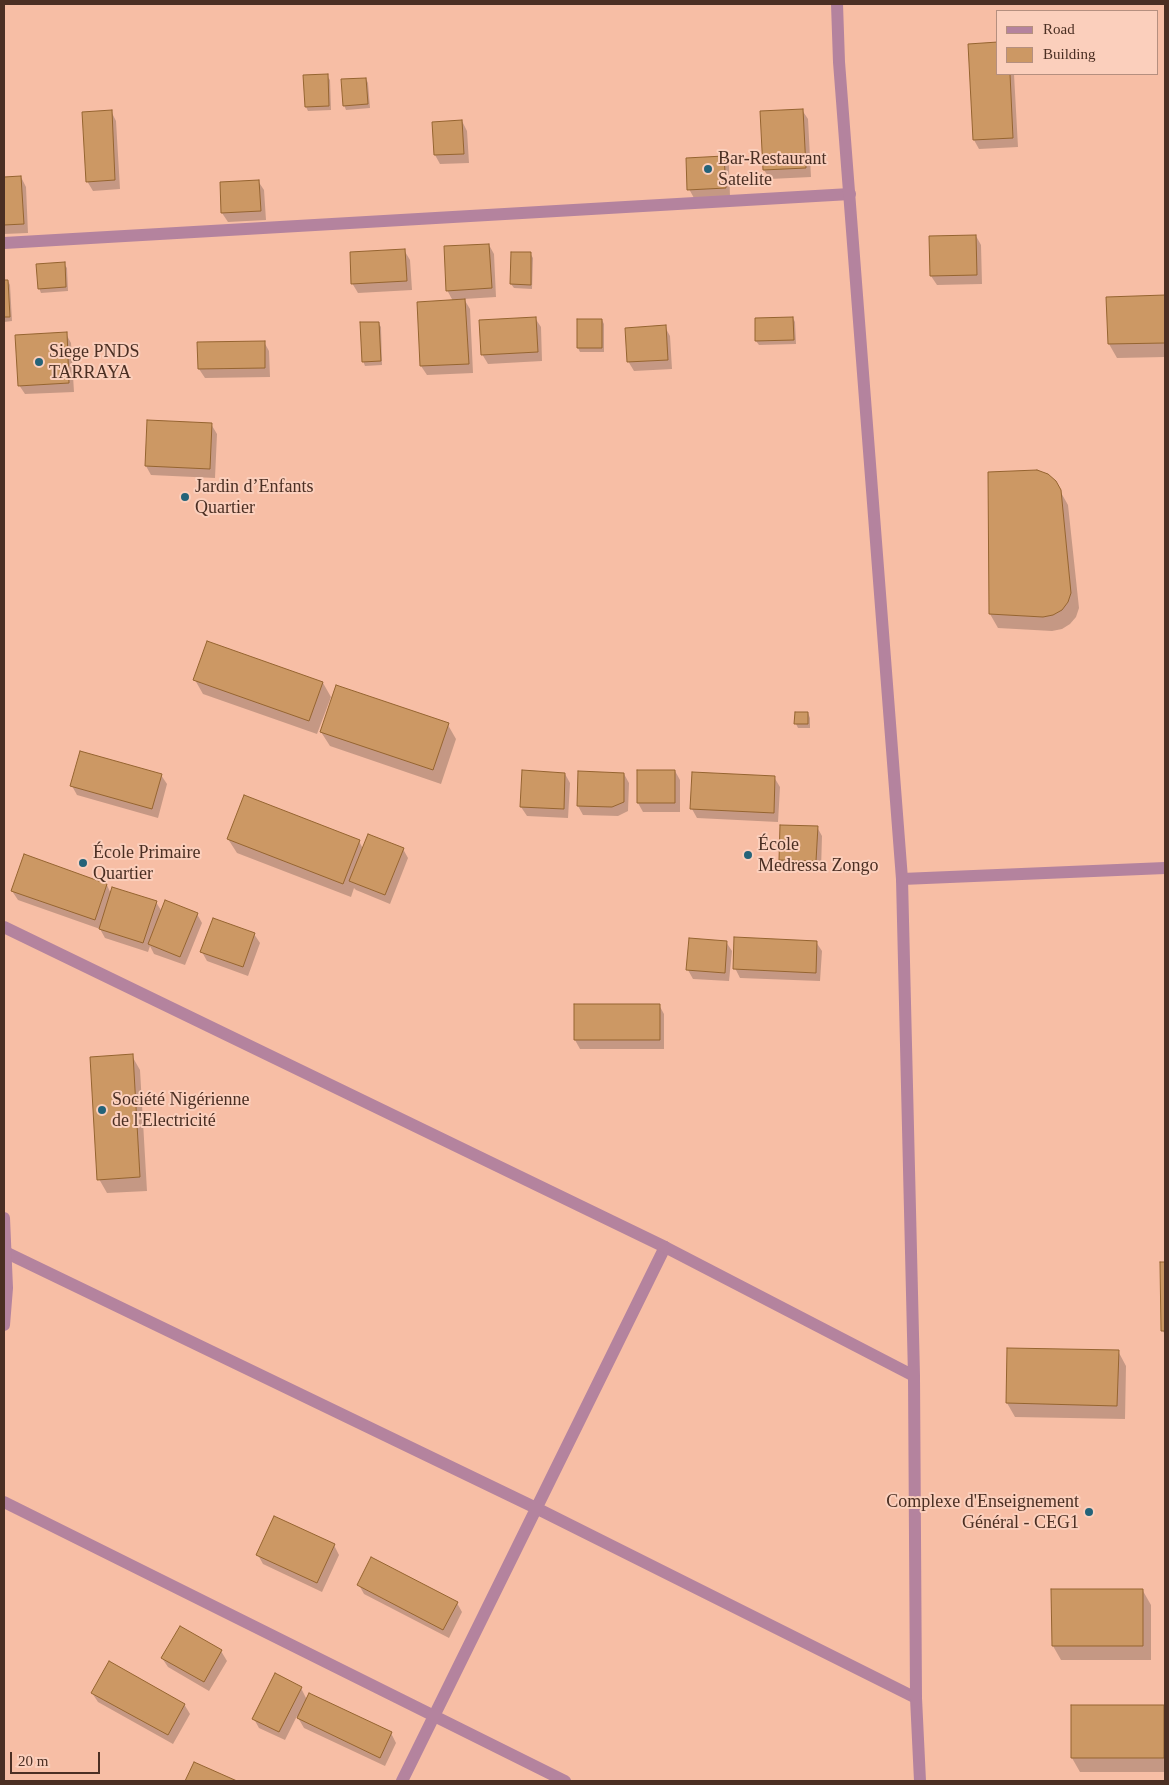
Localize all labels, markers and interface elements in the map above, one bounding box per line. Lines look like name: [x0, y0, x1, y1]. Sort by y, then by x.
legend: [996, 10, 1159, 75]
text: Road: [1043, 21, 1075, 37]
text: Building: [1043, 46, 1096, 62]
place label: Bar-Restaurant Satelite: [718, 148, 827, 190]
marker: Bar-Restaurant Satelite: [702, 163, 714, 175]
place label: Siege PNDS TARRAYA: [49, 341, 140, 384]
marker: Siege PNDS TARRAYA: [33, 356, 45, 368]
place label: Jardin d’Enfants Quartier: [195, 476, 313, 518]
marker: Jardin d’Enfants Quartier: [179, 491, 191, 503]
place label: École Medressa Zongo: [758, 834, 878, 876]
place label: École Primaire Quartier: [93, 842, 200, 884]
marker: École Medressa Zongo: [742, 849, 754, 861]
marker: École Primaire Quartier: [77, 857, 89, 869]
place label: Société Nigérienne de l'Electricité: [112, 1089, 249, 1132]
marker: Société Nigérienne de l'Electricité: [96, 1104, 108, 1116]
place label: Complexe d'Enseignement Général - CEG1: [886, 1491, 1079, 1534]
marker: Complexe d'Enseignement Général - CEG1: [1083, 1506, 1095, 1518]
scale bar: [12, 1742, 102, 1774]
text: 20 m: [18, 1753, 48, 1769]

